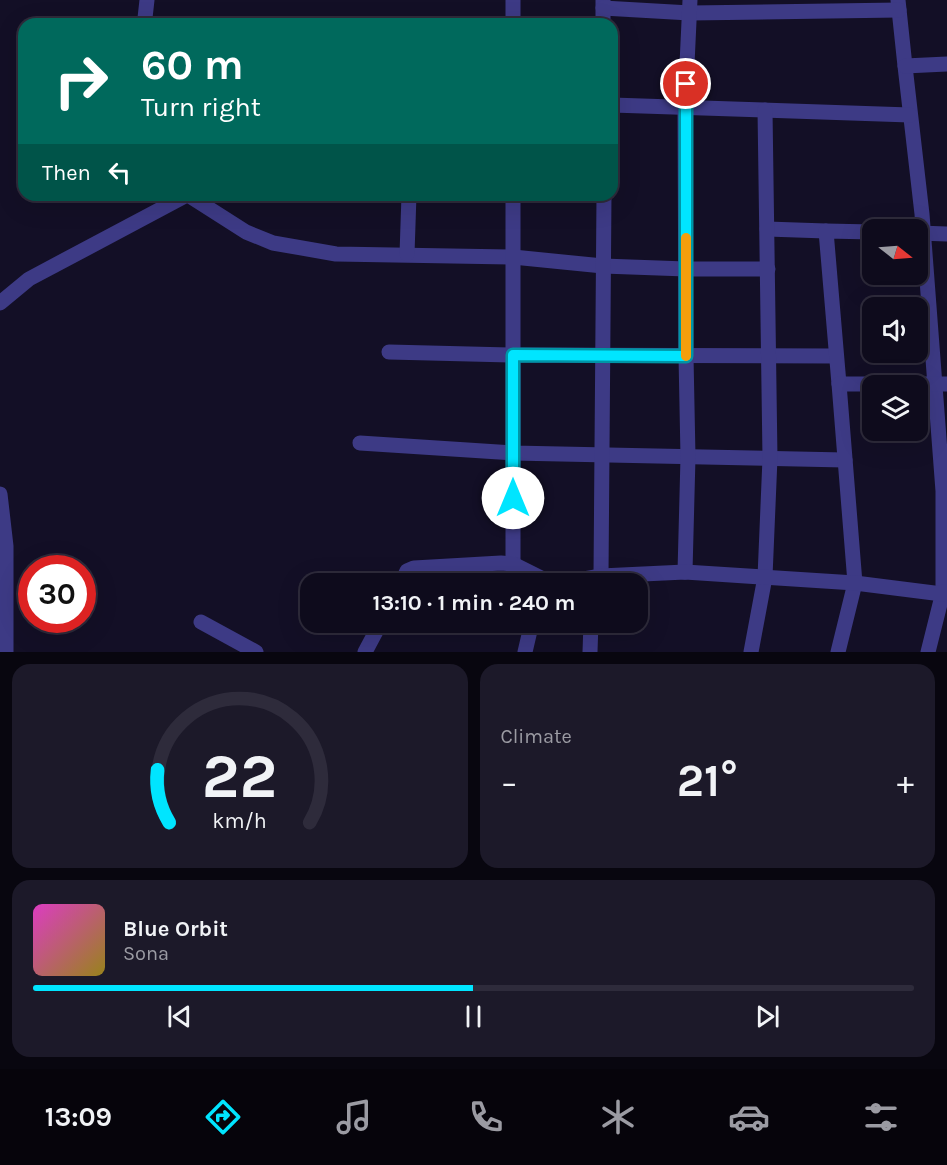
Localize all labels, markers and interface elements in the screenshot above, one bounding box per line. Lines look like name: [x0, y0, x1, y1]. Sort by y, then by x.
text: 60 m: [141, 40, 244, 90]
icon: right: [42, 42, 120, 120]
pin: [660, 58, 711, 109]
icon: arrive: [669, 67, 702, 100]
text: Turn right: [141, 91, 261, 123]
icon: left: [103, 156, 136, 189]
text: Then: [42, 160, 91, 186]
north arrow: [862, 219, 928, 285]
map controls: [862, 219, 928, 441]
button: sound: [862, 297, 928, 363]
button: layers: [862, 375, 928, 441]
position arrow: [481, 466, 545, 530]
speed limit sign: 30: [18, 555, 96, 633]
text: 13:10 · 1 min · 240 m: [373, 590, 575, 616]
text: Climate: [501, 725, 572, 748]
text: 22: [202, 740, 277, 813]
text: 21°: [677, 755, 738, 807]
text: −: [501, 763, 518, 801]
text: +: [897, 763, 914, 801]
text: km/h: [213, 808, 267, 833]
text: Blue Orbit: [123, 916, 228, 942]
text: Sona: [123, 942, 169, 965]
icon: previous: [163, 1000, 196, 1033]
icon: pause: [457, 1000, 490, 1033]
icon: next: [751, 1000, 784, 1033]
icon: directions: [202, 1096, 244, 1138]
icon: music: [333, 1096, 375, 1138]
icon: phone: [465, 1096, 507, 1138]
icon: climate: [597, 1096, 639, 1138]
icon: car: [728, 1096, 770, 1138]
icon: filters: [860, 1096, 902, 1138]
text: 13:09: [45, 1101, 112, 1133]

